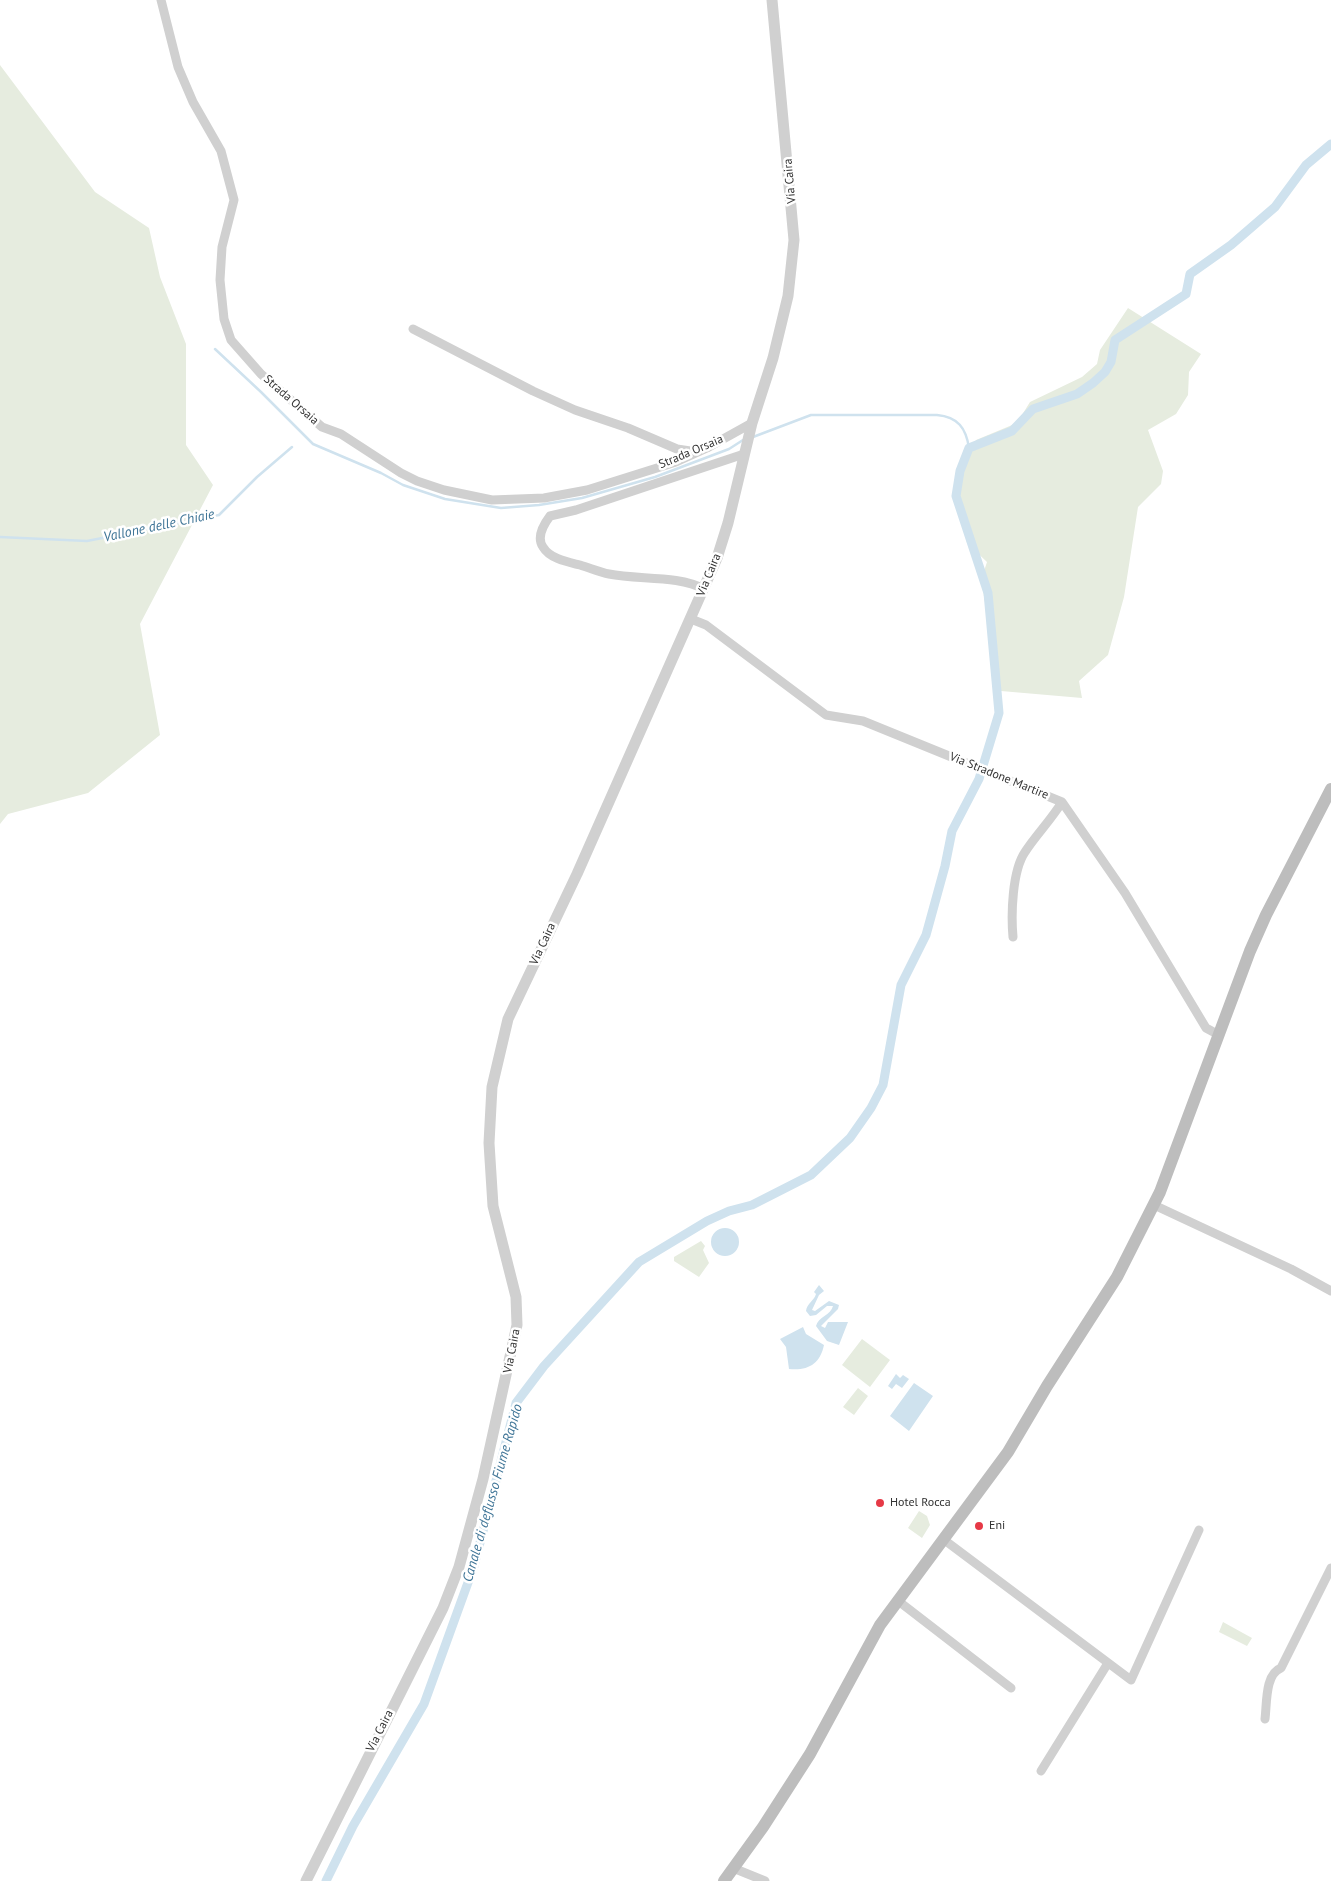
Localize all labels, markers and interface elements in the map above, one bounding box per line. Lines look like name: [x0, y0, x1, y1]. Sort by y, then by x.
street label: Via Caira: [781, 158, 799, 204]
street label: Strada Orsaia: [260, 372, 322, 428]
street label: Strada Orsaia: [657, 432, 725, 472]
water label: Vallone delle Chiaie: [102, 506, 216, 546]
street label: Via Caira: [694, 551, 724, 599]
street label: Via Stradone Martire: [947, 750, 1051, 802]
street label: Via Caira: [527, 921, 559, 967]
street label: Via Caira: [501, 1328, 523, 1374]
water label: Canale di deflusso Fiume Rapido: [460, 1402, 526, 1584]
place label: Hotel Rocca: [890, 1496, 951, 1510]
marker: Hotel Rocca: [874, 1497, 886, 1509]
place label: Eni: [989, 1519, 1005, 1533]
marker: Eni: [973, 1520, 985, 1532]
street label: Via Caira: [363, 1708, 397, 1754]

